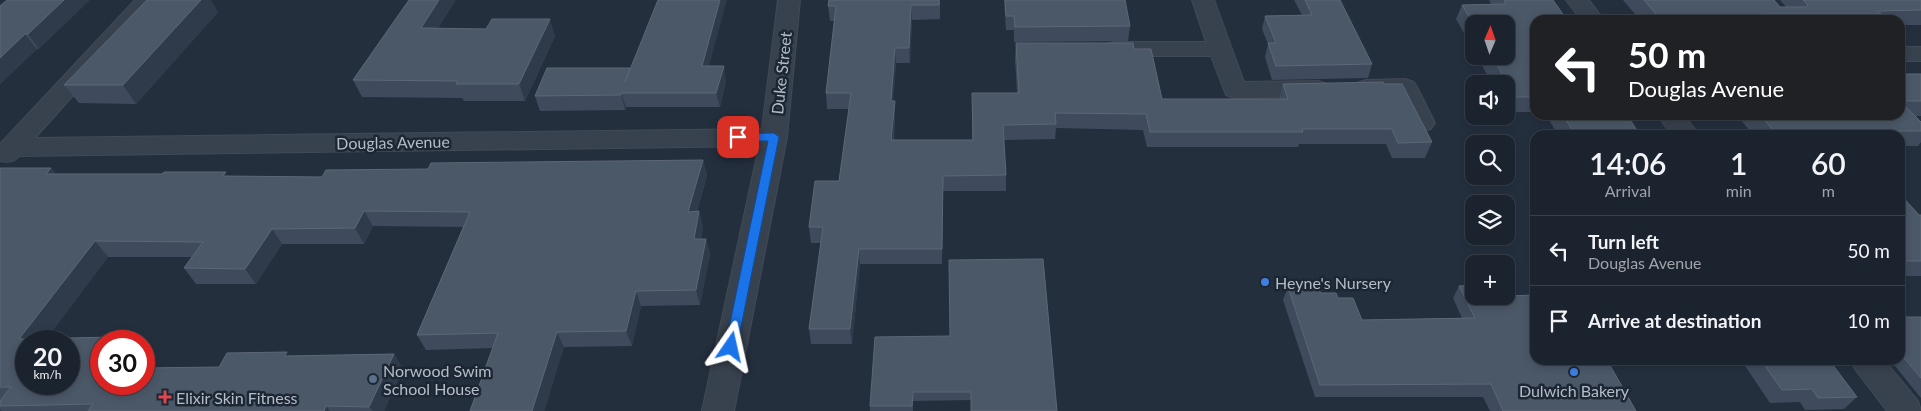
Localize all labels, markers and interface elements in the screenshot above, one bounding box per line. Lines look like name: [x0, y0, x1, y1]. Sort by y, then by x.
north arrow: [1465, 15, 1515, 65]
map controls: [1465, 15, 1515, 305]
street label: Duke Street: [767, 30, 795, 115]
text: 50 m: [1628, 33, 1706, 75]
icon: left: [1545, 35, 1610, 100]
button: sound: [1465, 75, 1515, 125]
text: Douglas Avenue: [1628, 75, 1784, 102]
pin: [717, 116, 759, 158]
icon: arrive: [724, 123, 752, 151]
street label: Douglas Avenue: [336, 132, 450, 152]
button: search: [1465, 135, 1515, 185]
text: 14:06: [1589, 145, 1666, 181]
text: 1: [1730, 145, 1747, 181]
text: 60: [1811, 145, 1846, 181]
text: Arrival: [1605, 181, 1651, 200]
text: min: [1726, 181, 1752, 200]
text: m: [1822, 181, 1835, 200]
button: layers: [1465, 195, 1515, 245]
text: Turn left: [1588, 230, 1659, 253]
icon: left: [1545, 237, 1573, 265]
text: 50 m: [1847, 239, 1890, 262]
text: Douglas Avenue: [1588, 253, 1702, 272]
button: +: [1465, 255, 1515, 305]
place label: Heyne's Nursery: [1275, 273, 1392, 292]
marker: Heyne's Nursery: [1259, 276, 1271, 288]
icon: arrive: [1545, 307, 1573, 335]
text: Arrive at destination: [1588, 309, 1761, 332]
text: 10 m: [1847, 309, 1890, 332]
position arrow: [704, 320, 756, 372]
speed limit sign: 30: [90, 330, 155, 395]
text: 20: [33, 341, 62, 371]
place label: Norwood Swim School House: [383, 361, 492, 398]
marker: Dulwich Bakery: [1568, 366, 1580, 378]
text: km/h: [33, 367, 62, 382]
marker: Norwood Swim School House: [367, 373, 379, 385]
place label: Dulwich Bakery: [1519, 381, 1630, 400]
place label: Elixir Skin Fitness: [176, 388, 298, 407]
marker: Elixir Skin Fitness: [158, 390, 172, 404]

